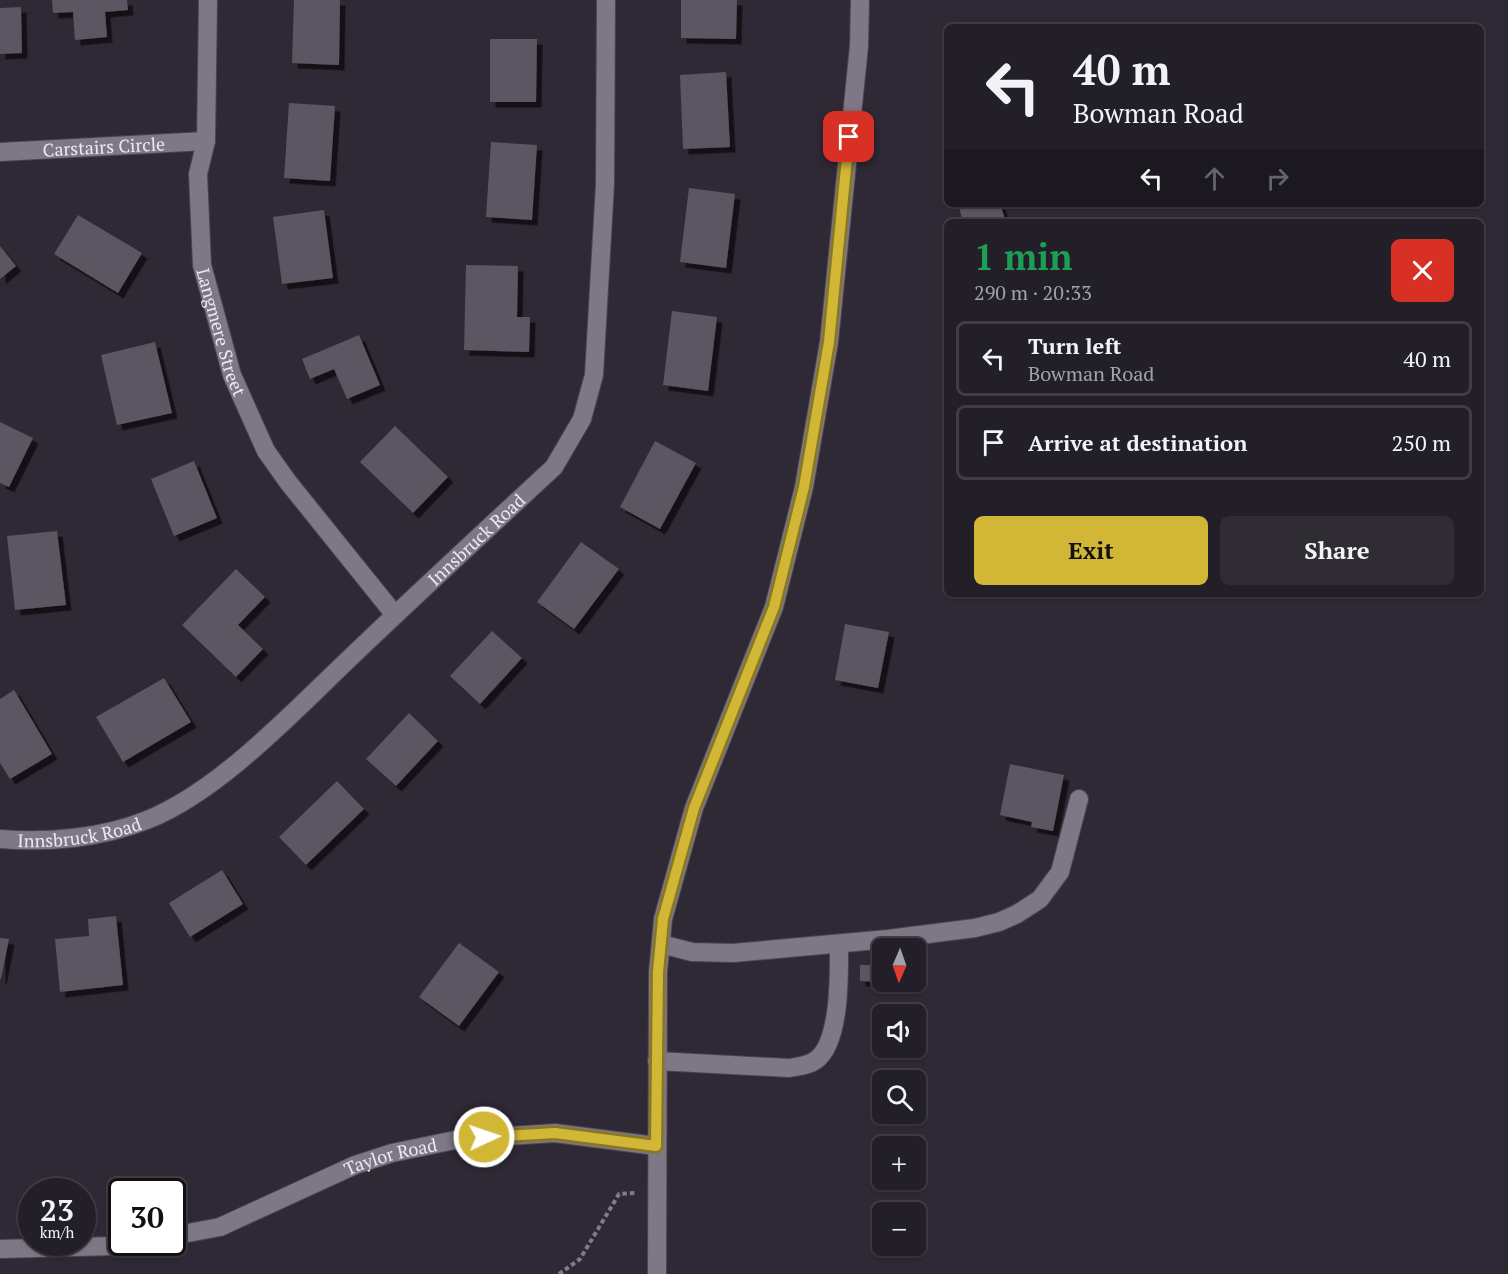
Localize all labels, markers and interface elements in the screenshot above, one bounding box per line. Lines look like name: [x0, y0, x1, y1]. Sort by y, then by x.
text: 40 m: [1073, 41, 1171, 97]
icon: left: [974, 48, 1052, 126]
text: Bowman Road: [1073, 95, 1244, 131]
pin: [823, 111, 874, 162]
icon: arrive: [832, 120, 865, 153]
street label: Carstairs Circle: [42, 131, 166, 162]
icon: left: [1135, 162, 1168, 195]
icon: ahead: [1198, 162, 1231, 195]
icon: right: [1261, 162, 1294, 195]
text: 1 min: [974, 233, 1072, 280]
button: close: [1391, 239, 1454, 302]
street label: Langmere Street: [191, 266, 252, 400]
text: 290 m · 20:33: [974, 279, 1092, 306]
text: Turn left: [1028, 331, 1121, 360]
icon: left: [977, 342, 1010, 375]
text: 40 m: [1403, 344, 1451, 373]
text: Bowman Road: [1028, 360, 1154, 387]
icon: arrive: [977, 426, 1010, 459]
text: Arrive at destination: [1028, 428, 1247, 457]
text: 250 m: [1391, 428, 1451, 457]
street label: Innsbruck Road: [422, 488, 530, 591]
button: Exit: [974, 516, 1208, 585]
button: Share: [1220, 516, 1454, 585]
street label: Innsbruck Road: [17, 811, 144, 852]
north arrow: [872, 938, 926, 992]
map controls: [872, 938, 926, 1256]
button: sound: [872, 1004, 926, 1058]
button: search: [872, 1070, 926, 1124]
position arrow: [452, 1105, 516, 1169]
street label: Taylor Road: [340, 1132, 439, 1181]
button: +: [872, 1136, 926, 1190]
speed limit sign: 30: [108, 1178, 186, 1256]
text: 23: [40, 1190, 74, 1230]
button: −: [872, 1202, 926, 1256]
text: km/h: [40, 1222, 74, 1242]

